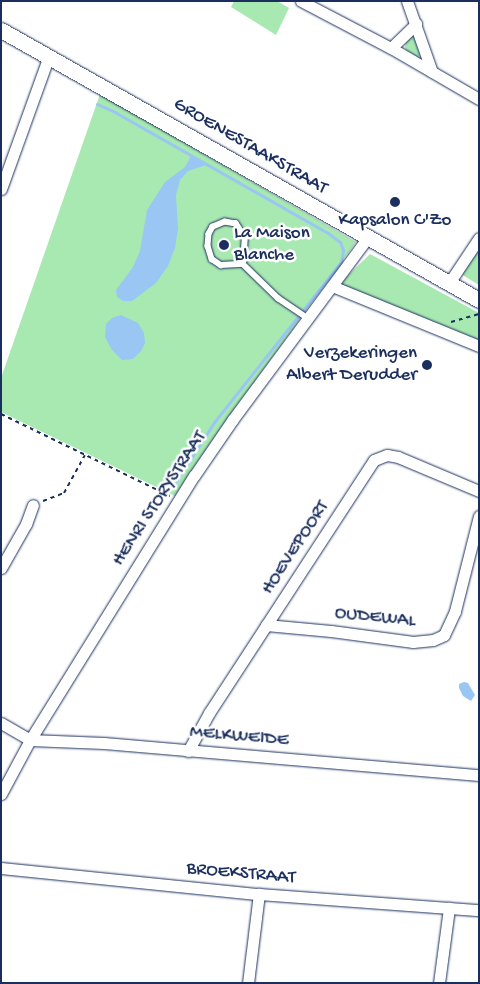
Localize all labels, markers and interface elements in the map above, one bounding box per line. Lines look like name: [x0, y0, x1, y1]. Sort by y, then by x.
street label: GROENESTAAKSTRAAT: [169, 94, 331, 200]
marker: Kapsalon C'Zo: [389, 196, 401, 208]
place label: Kapsalon C'Zo: [339, 210, 451, 232]
place label: La Maison Blanche: [234, 223, 310, 267]
marker: La Maison Blanche: [218, 239, 230, 251]
place label: Verzekeringen Albert Derudder: [286, 343, 417, 387]
marker: Verzekeringen Albert Derudder: [421, 359, 433, 371]
street label: HENRI STORYSTRAAT: [108, 427, 212, 571]
street label: HOEVEPOORT: [257, 497, 335, 599]
street label: OUDEWAL: [334, 602, 416, 634]
street label: MELKWEIDE: [189, 721, 289, 753]
street label: BROEKSTRAAT: [186, 858, 296, 890]

